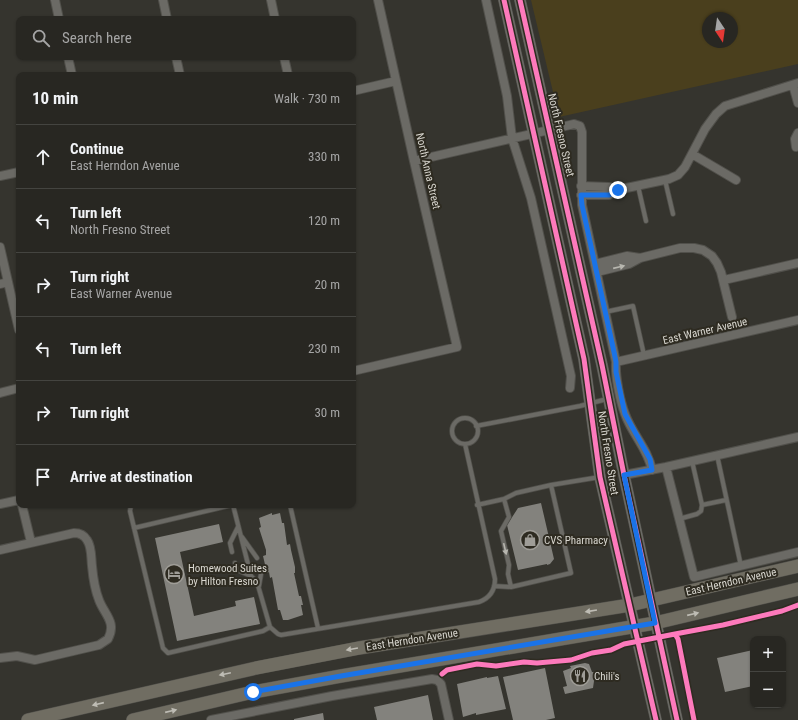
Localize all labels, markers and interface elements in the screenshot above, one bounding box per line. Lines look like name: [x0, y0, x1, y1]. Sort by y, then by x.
north arrow: [702, 12, 738, 48]
search box: [16, 16, 356, 60]
icon: search: [30, 27, 52, 49]
text: Search here: [62, 29, 132, 47]
text: 10 min: [32, 88, 78, 108]
text: Walk · 730 m: [274, 91, 340, 106]
street label: North Fresno Street: [545, 92, 577, 178]
street label: North Anna Street: [413, 132, 443, 210]
text: Continue: [70, 140, 124, 158]
icon: ahead: [32, 146, 54, 168]
text: 330 m: [308, 149, 340, 164]
text: East Herndon Avenue: [70, 158, 180, 173]
route end: [609, 181, 627, 199]
text: Turn left: [70, 204, 121, 222]
icon: left: [32, 210, 54, 232]
text: 120 m: [308, 213, 340, 228]
text: North Fresno Street: [70, 222, 170, 237]
one-way arrow: [613, 263, 626, 269]
text: Turn right: [70, 268, 129, 286]
icon: right: [32, 274, 54, 296]
text: 20 m: [314, 277, 340, 292]
text: East Warner Avenue: [70, 286, 172, 301]
street label: East Warner Avenue: [661, 315, 749, 347]
icon: left: [32, 338, 54, 360]
text: Turn left: [70, 340, 121, 358]
text: 230 m: [308, 341, 340, 356]
icon: right: [32, 402, 54, 424]
text: Turn right: [70, 404, 129, 422]
text: 30 m: [314, 405, 340, 420]
street label: North Fresno Street: [595, 410, 621, 496]
icon: arrive: [32, 466, 54, 488]
text: Arrive at destination: [70, 468, 193, 486]
shop icon: CVS Pharmacy: [519, 529, 541, 551]
place label: CVS Pharmacy: [544, 534, 608, 547]
one-way arrow: [502, 543, 508, 555]
place label: Homewood Suites by Hilton Fresno: [188, 562, 267, 588]
hotel icon: Homewood Suites by Hilton Fresno: [163, 563, 185, 585]
street label: East Herndon Avenue: [684, 565, 778, 599]
one-way arrow: [585, 609, 597, 615]
one-way arrow: [687, 611, 699, 617]
street label: East Herndon Avenue: [365, 626, 459, 654]
map controls: [750, 636, 786, 708]
button: +: [750, 636, 786, 672]
one-way arrow: [346, 647, 358, 653]
restaurant icon: Chili's: [569, 665, 591, 687]
place label: Chili's: [594, 670, 620, 683]
one-way arrow: [218, 672, 231, 678]
button: −: [750, 672, 786, 708]
route start: [244, 683, 262, 701]
one-way arrow: [92, 701, 104, 707]
one-way arrow: [165, 708, 177, 714]

